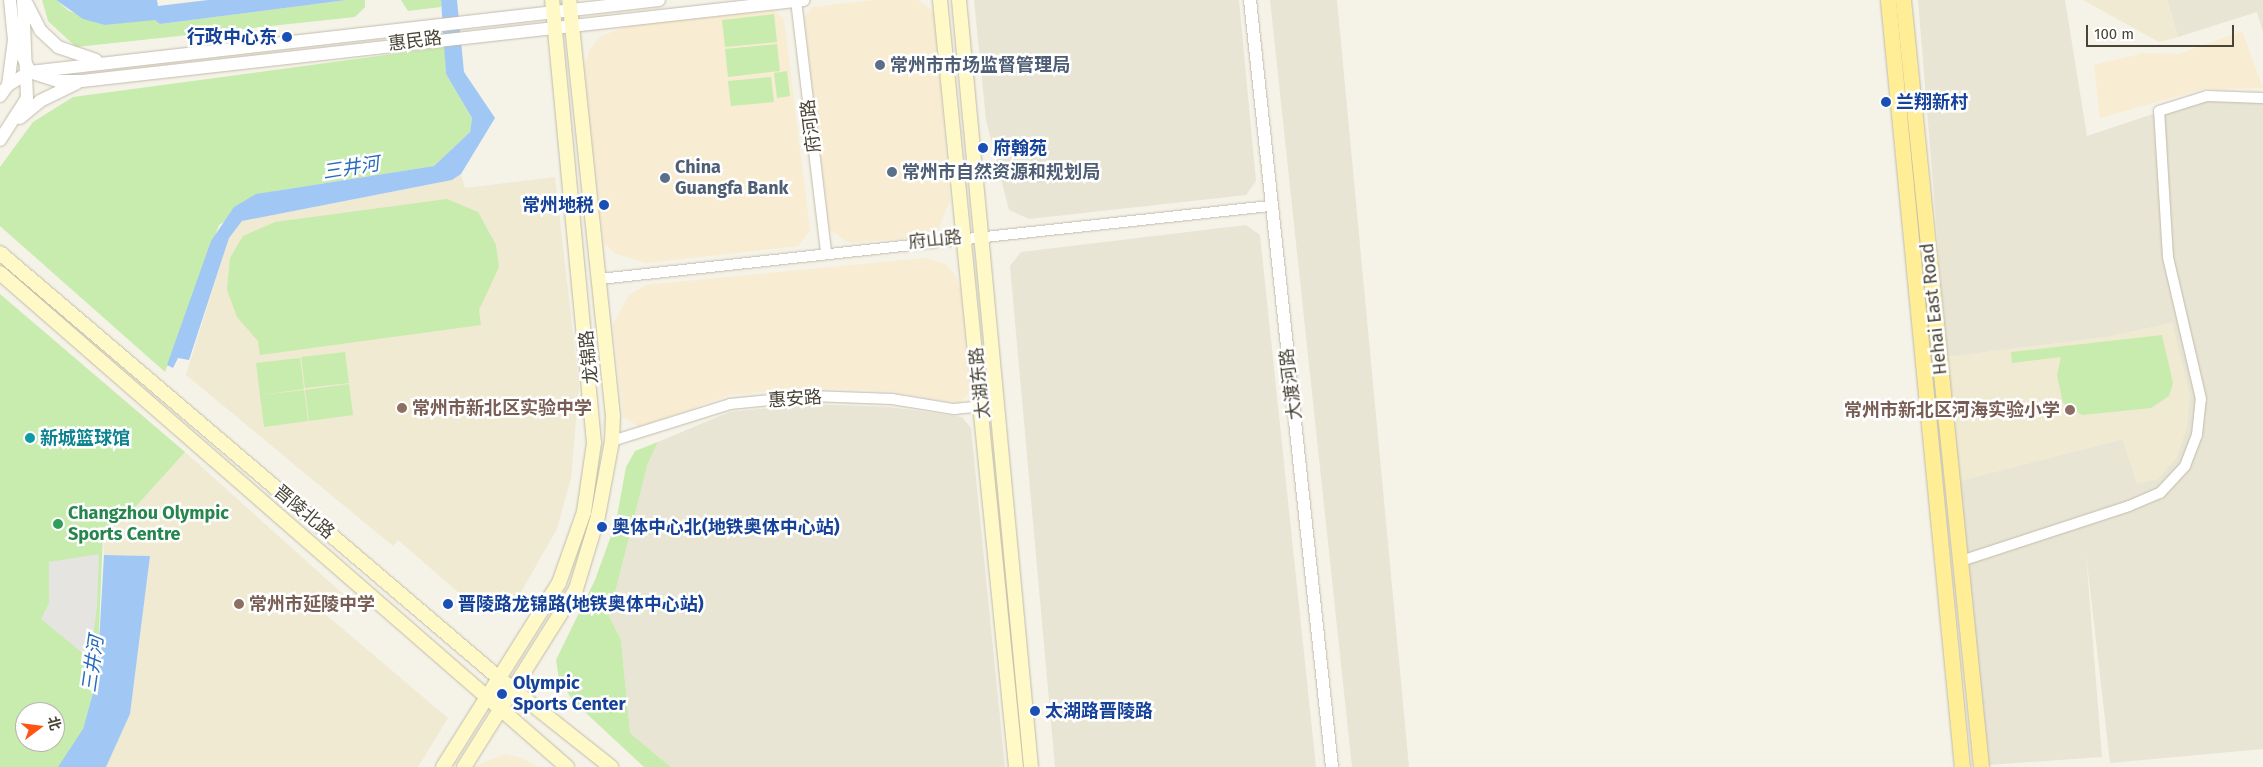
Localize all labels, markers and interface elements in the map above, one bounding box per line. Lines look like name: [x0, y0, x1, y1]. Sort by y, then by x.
scale bar: [2088, 15, 2236, 47]
text: 100 m: [2094, 25, 2134, 43]
place label: 行政中心东: [187, 26, 277, 48]
street label: 惠民路: [387, 27, 443, 55]
marker: 行政中心东: [281, 31, 293, 43]
place label: 常州市市场监督管理局: [890, 54, 1070, 76]
marker: 常州市市场监督管理局: [874, 59, 886, 71]
place label: 兰翔新村: [1896, 91, 1968, 113]
marker: 兰翔新村: [1880, 96, 1892, 108]
street label: 府河路: [797, 98, 825, 154]
place label: 府翰苑: [993, 137, 1047, 159]
marker: 府翰苑: [977, 142, 989, 154]
water label: 三井河: [321, 152, 381, 184]
place label: China Guangfa Bank: [675, 157, 788, 200]
place label: 常州市自然资源和规划局: [902, 161, 1100, 183]
marker: 常州市自然资源和规划局: [886, 166, 898, 178]
marker: China Guangfa Bank: [659, 172, 671, 184]
place label: 常州地税: [522, 194, 594, 216]
marker: 常州地税: [598, 199, 610, 211]
street label: 府山路: [907, 226, 963, 254]
street label: Hehai East Road: [1916, 242, 1952, 376]
street label: 龙锦路: [575, 329, 603, 385]
street label: 太湖东路: [965, 346, 995, 420]
street label: 大渡河路: [1276, 347, 1306, 421]
street label: 惠安路: [767, 386, 823, 412]
place label: 常州市新北区实验中学: [412, 397, 592, 419]
place label: 常州市新北区河海实验小学: [1844, 399, 2060, 421]
marker: 常州市新北区实验中学: [396, 402, 408, 414]
marker: 常州市新北区河海实验小学: [2064, 404, 2076, 416]
place label: 新城篮球馆: [40, 427, 130, 449]
marker: 新城篮球馆: [24, 432, 36, 444]
street label: 晋陵北路: [269, 481, 339, 543]
place label: Changzhou Olympic Sports Centre: [68, 503, 229, 546]
place label: 奥体中心北(地铁奥体中心站): [612, 516, 840, 538]
marker: Changzhou Olympic Sports Centre: [52, 518, 64, 530]
marker: 奥体中心北(地铁奥体中心站): [596, 521, 608, 533]
place label: 常州市延陵中学: [249, 593, 375, 615]
place label: 晋陵路龙锦路(地铁奥体中心站): [458, 593, 704, 615]
marker: 常州市延陵中学: [233, 598, 245, 610]
marker: 晋陵路龙锦路(地铁奥体中心站): [442, 598, 454, 610]
water label: 三井河: [78, 634, 108, 694]
place label: Olympic Sports Center: [513, 673, 626, 716]
marker: Olympic Sports Center: [495, 687, 509, 701]
place label: 太湖路晋陵路: [1045, 700, 1153, 722]
north arrow: [15, 702, 65, 752]
marker: 太湖路晋陵路: [1029, 705, 1041, 717]
text: 北: [44, 714, 64, 732]

